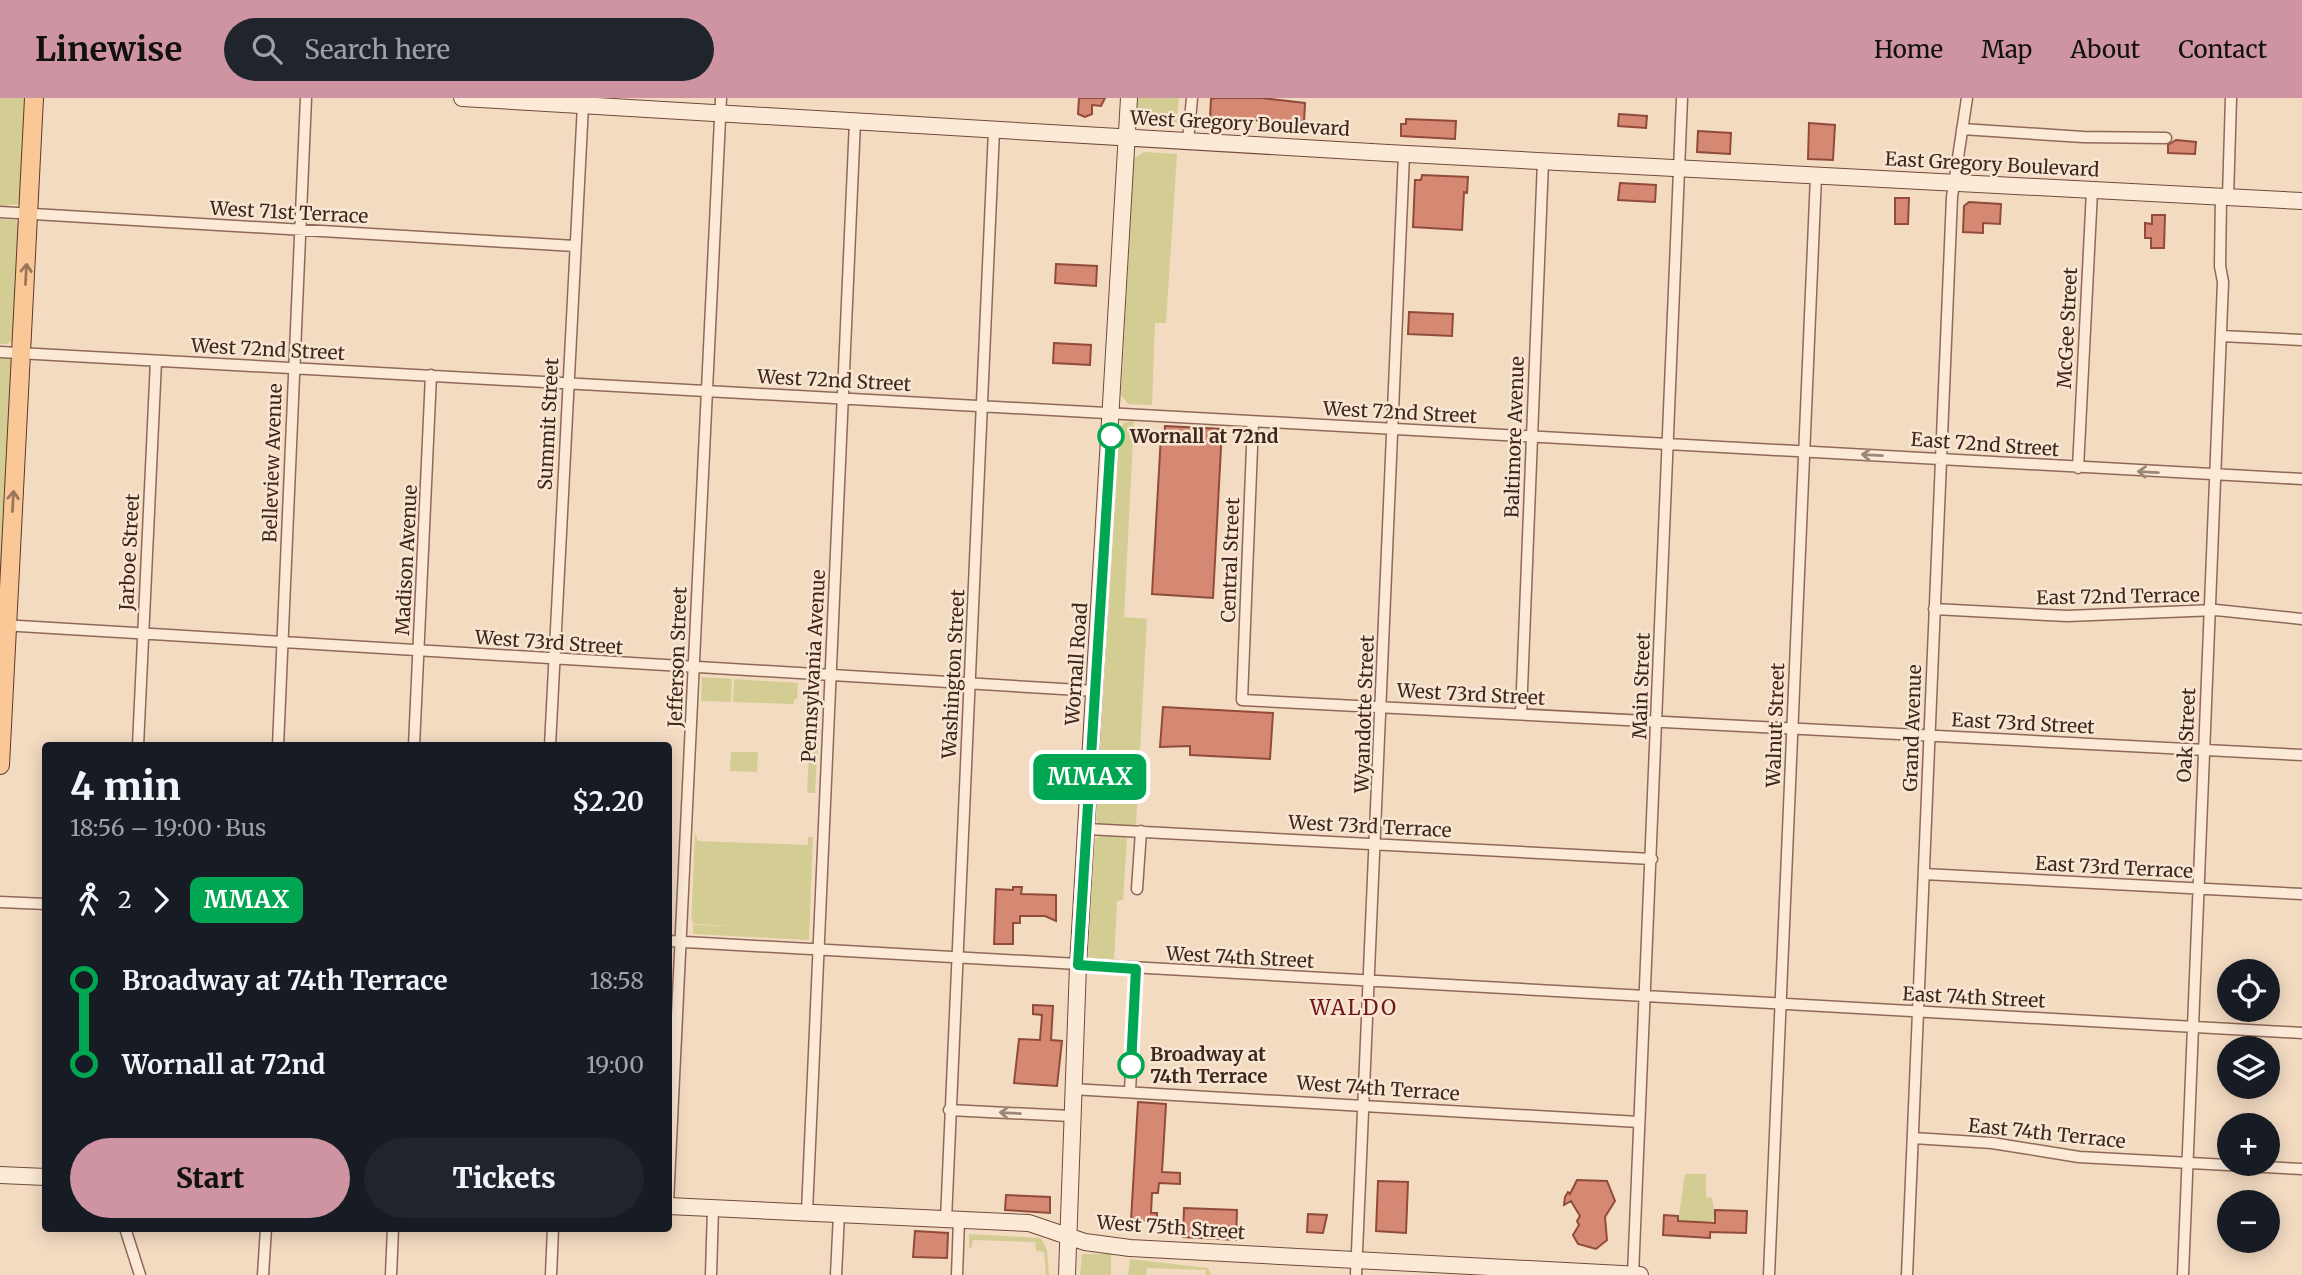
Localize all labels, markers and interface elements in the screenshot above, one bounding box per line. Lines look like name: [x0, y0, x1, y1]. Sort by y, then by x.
search box: [224, 18, 714, 81]
text: Linewise: [35, 29, 182, 70]
icon: search: [248, 30, 286, 68]
text: Search here: [304, 33, 450, 66]
text: Home: [1874, 34, 1943, 65]
text: Map: [1981, 34, 2032, 65]
text: About: [2070, 34, 2140, 65]
text: Contact: [2178, 34, 2267, 65]
street label: West Gregory Boulevard: [1129, 105, 1350, 141]
street label: East Gregory Boulevard: [1884, 146, 2100, 182]
street label: West 71st Terrace: [208, 196, 369, 228]
one-way arrow: [19, 263, 32, 286]
street label: McGee Street: [2052, 266, 2082, 389]
street label: West 72nd Street: [189, 333, 346, 365]
street label: Baltimore Avenue: [1499, 356, 1529, 518]
street label: Summit Street: [533, 357, 563, 491]
street label: West 72nd Street: [755, 364, 912, 396]
street label: Belleview Avenue: [257, 383, 287, 543]
street label: West 72nd Street: [1321, 396, 1478, 428]
marker: Wornall at 72nd: [1098, 423, 1124, 449]
place label: Wornall at 72nd: [1129, 424, 1279, 448]
street label: East 72nd Street: [1910, 427, 2061, 461]
one-way arrow: [1861, 448, 1884, 461]
one-way arrow: [2137, 465, 2160, 478]
street label: Madison Avenue: [390, 484, 422, 636]
one-way arrow: [7, 490, 20, 513]
street label: Jarboe Street: [114, 492, 144, 612]
street label: Central Street: [1216, 496, 1244, 623]
street label: Pennsylvania Avenue: [796, 569, 830, 763]
street label: East 72nd Terrace: [2036, 583, 2200, 609]
street label: Jefferson Street: [663, 586, 691, 729]
street label: Washington Street: [937, 588, 969, 760]
street label: Wornall Road: [1060, 602, 1092, 727]
street label: West 73rd Street: [473, 625, 625, 659]
street label: Main Street: [1627, 632, 1655, 740]
street label: Wyandotte Street: [1349, 634, 1379, 795]
street label: Walnut Street: [1761, 662, 1789, 789]
street label: Grand Avenue: [1898, 664, 1926, 792]
street label: West 73rd Street: [1395, 678, 1546, 710]
street label: Oak Street: [2172, 686, 2200, 783]
street label: East 73rd Street: [1951, 707, 2096, 739]
line badge: MMAX: [1041, 754, 1139, 800]
text: MMAX: [1047, 761, 1133, 792]
text: 4 min: [70, 763, 181, 810]
text: $2.20: [572, 785, 644, 818]
street label: West 73rd Terrace: [1287, 810, 1452, 842]
text: 18:56 – 19:00 · Bus: [70, 813, 266, 842]
street label: East 73rd Terrace: [2034, 851, 2194, 883]
icon: walk: [70, 881, 108, 919]
icon: forward: [142, 881, 180, 919]
text: MMAX: [204, 884, 289, 915]
text: 2: [118, 885, 132, 914]
street label: West 74th Street: [1164, 941, 1315, 973]
map controls: [2217, 959, 2280, 1253]
button: locate: [2217, 959, 2280, 1022]
text: Broadway at 74th Terrace: [122, 964, 447, 997]
text: 18:58: [590, 966, 644, 995]
street label: East 74th Street: [1902, 981, 2047, 1013]
district label: WALDO: [1309, 994, 1398, 1021]
button: layers: [2217, 1036, 2280, 1099]
place label: Broadway at 74th Terrace: [1150, 1042, 1267, 1088]
text: Wornall at 72nd: [122, 1048, 325, 1081]
text: 19:00: [586, 1050, 644, 1079]
marker: Broadway at 74th Terrace: [1118, 1052, 1144, 1078]
street label: West 74th Terrace: [1295, 1070, 1460, 1106]
one-way arrow: [999, 1107, 1022, 1120]
street label: East 74th Terrace: [1967, 1113, 2127, 1153]
button: +: [2217, 1113, 2280, 1176]
button: Start: [70, 1138, 350, 1218]
button: Tickets: [364, 1138, 644, 1218]
button: −: [2217, 1190, 2280, 1253]
street label: West 75th Street: [1095, 1210, 1247, 1244]

